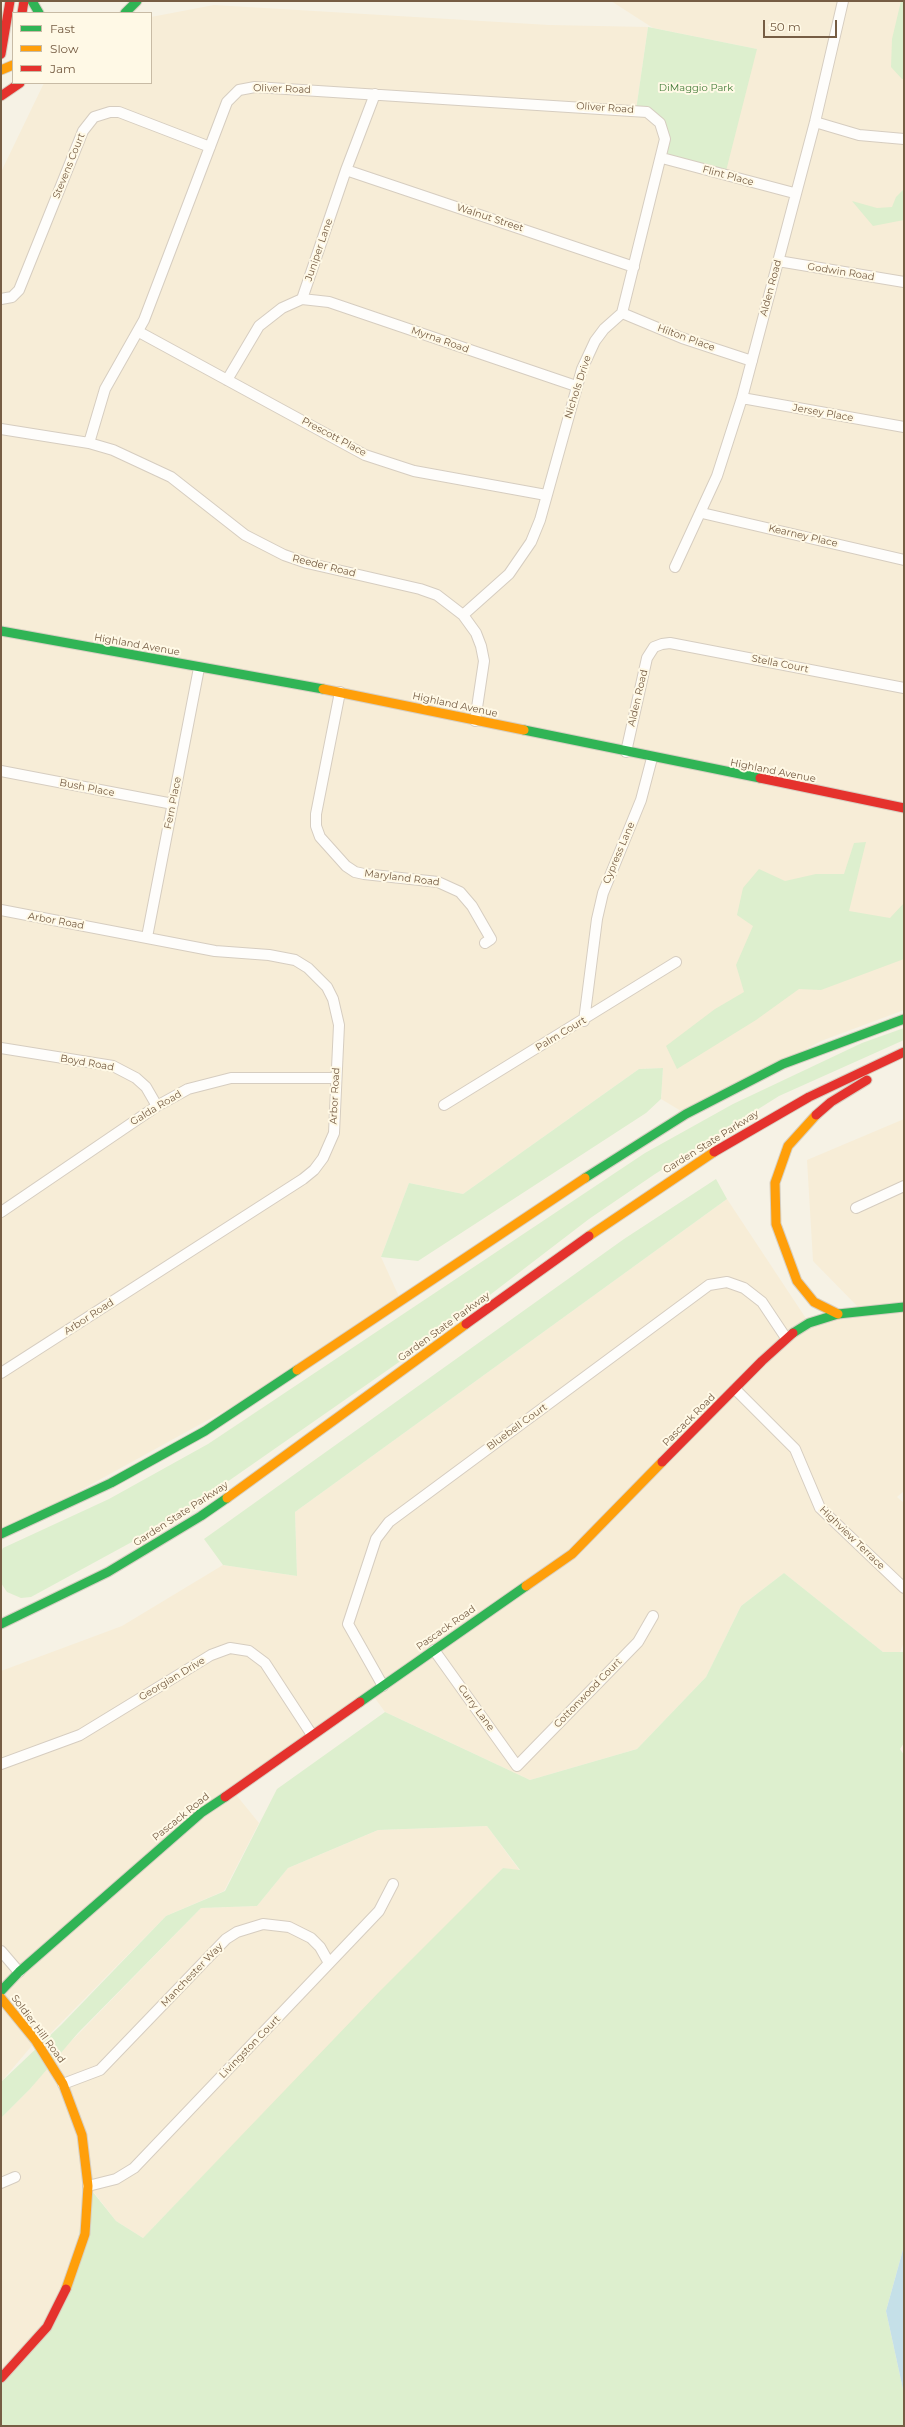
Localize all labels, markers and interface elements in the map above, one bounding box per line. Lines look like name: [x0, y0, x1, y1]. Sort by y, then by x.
legend: [12, 12, 152, 84]
scale bar: [765, 12, 839, 38]
text: 50 m: [770, 19, 801, 34]
text: Fast: [50, 21, 75, 36]
text: Slow: [50, 41, 79, 56]
text: Jam: [50, 61, 76, 76]
street label: Oliver Road: [253, 82, 311, 96]
park label: DiMaggio Park: [659, 82, 733, 94]
street label: Oliver Road: [576, 100, 634, 116]
street label: Stevens Court: [50, 131, 88, 201]
street label: Flint Place: [701, 163, 755, 189]
street label: Walnut Street: [455, 202, 525, 234]
street label: Juniper Lane: [303, 217, 335, 283]
street label: Alden Road: [758, 258, 784, 318]
street label: Godwin Road: [807, 261, 875, 283]
street label: Hilton Place: [656, 322, 716, 354]
street label: Myrna Road: [410, 325, 470, 355]
street label: Nichols Drive: [562, 354, 594, 420]
street label: Jersey Place: [792, 402, 854, 424]
street label: Prescott Place: [300, 415, 368, 459]
street label: Kearney Place: [767, 522, 839, 550]
street label: Reeder Road: [291, 552, 357, 580]
street label: Highland Avenue: [93, 632, 181, 658]
street label: Stella Court: [750, 653, 810, 675]
street label: Alden Road: [626, 668, 650, 728]
street label: Highland Avenue: [411, 690, 499, 720]
street label: Highland Avenue: [729, 757, 817, 785]
street label: Fern Place: [162, 776, 184, 830]
street label: Bush Place: [58, 777, 116, 799]
street label: Cypress Lane: [601, 820, 637, 886]
street label: Maryland Road: [364, 867, 440, 889]
street label: Arbor Road: [27, 910, 85, 932]
street label: Palm Court: [534, 1014, 588, 1054]
street label: Boyd Road: [59, 1052, 115, 1074]
street label: Arbor Road: [328, 1067, 342, 1125]
street label: Galda Road: [128, 1088, 184, 1128]
street label: Garden State Parkway: [661, 1108, 761, 1176]
street label: Garden State Parkway: [396, 1290, 492, 1364]
street label: Arbor Road: [62, 1296, 116, 1338]
street label: Pascack Road: [660, 1391, 718, 1449]
street label: Bluebell Court: [484, 1401, 550, 1453]
street label: Garden State Parkway: [131, 1479, 231, 1549]
street label: Highview Terrace: [817, 1504, 887, 1572]
street label: Pascack Road: [414, 1603, 478, 1653]
street label: Georgian Drive: [137, 1655, 207, 1703]
street label: Cottonwood Court: [552, 1656, 624, 1730]
street label: Curry Lane: [455, 1683, 497, 1733]
street label: Pascack Road: [150, 1790, 212, 1844]
street label: Manchester Way: [159, 1941, 225, 2009]
street label: Soldier Hill Road: [8, 1993, 68, 2065]
street label: Livingston Court: [217, 2013, 283, 2081]

